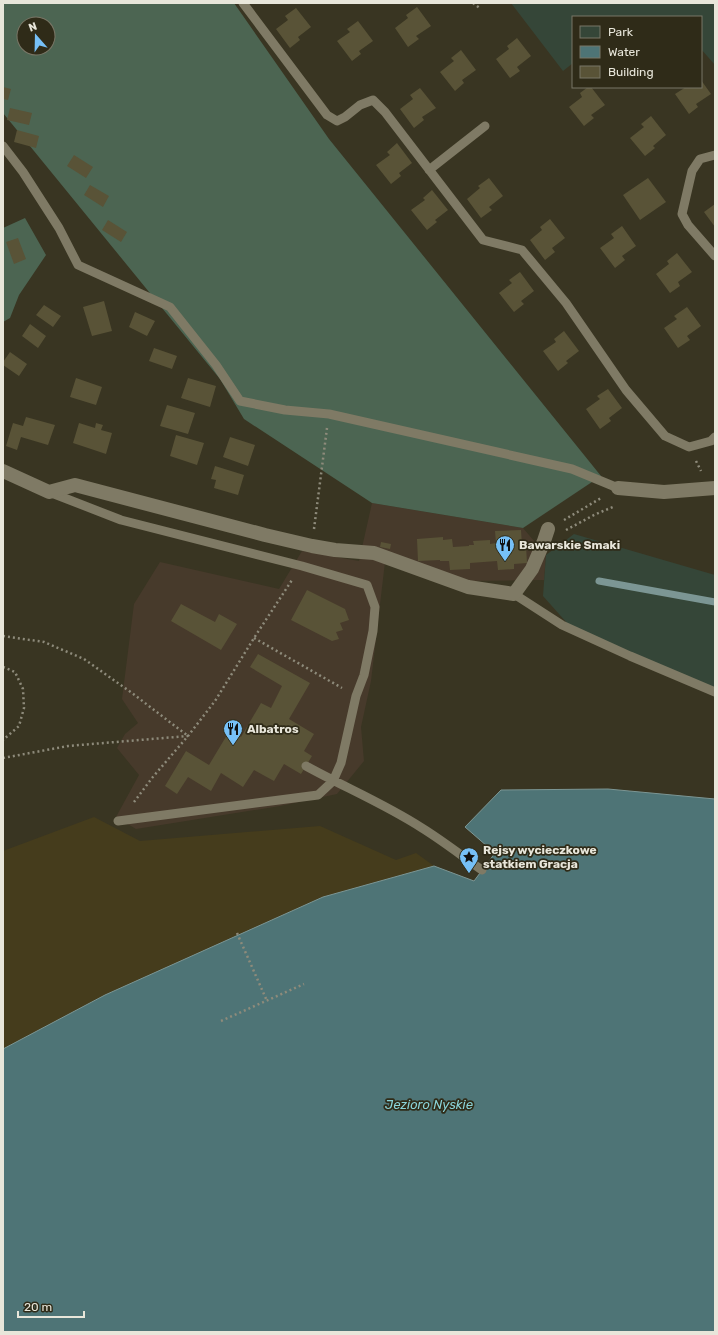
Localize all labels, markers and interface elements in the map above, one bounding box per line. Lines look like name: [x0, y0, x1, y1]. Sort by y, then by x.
north arrow: [16, 16, 56, 56]
legend: [572, 16, 702, 88]
text: N: [27, 20, 39, 35]
text: Park: [608, 25, 634, 39]
text: Water: [608, 45, 640, 59]
text: Building: [608, 65, 654, 79]
restaurant icon: Bawarskie Smaki: [494, 534, 516, 562]
place label: Bawarskie Smaki: [519, 538, 620, 552]
restaurant icon: Albatros: [222, 718, 244, 746]
place label: Albatros: [247, 722, 299, 736]
place label: Rejsy wycieczkowe statkiem Gracja: [483, 843, 597, 871]
place icon: Rejsy wycieczkowe statkiem Gracja: [458, 846, 480, 874]
water label: Jezioro Nyskie: [385, 1097, 473, 1112]
scale bar: [18, 1293, 84, 1319]
text: 20 m: [24, 1300, 52, 1314]

